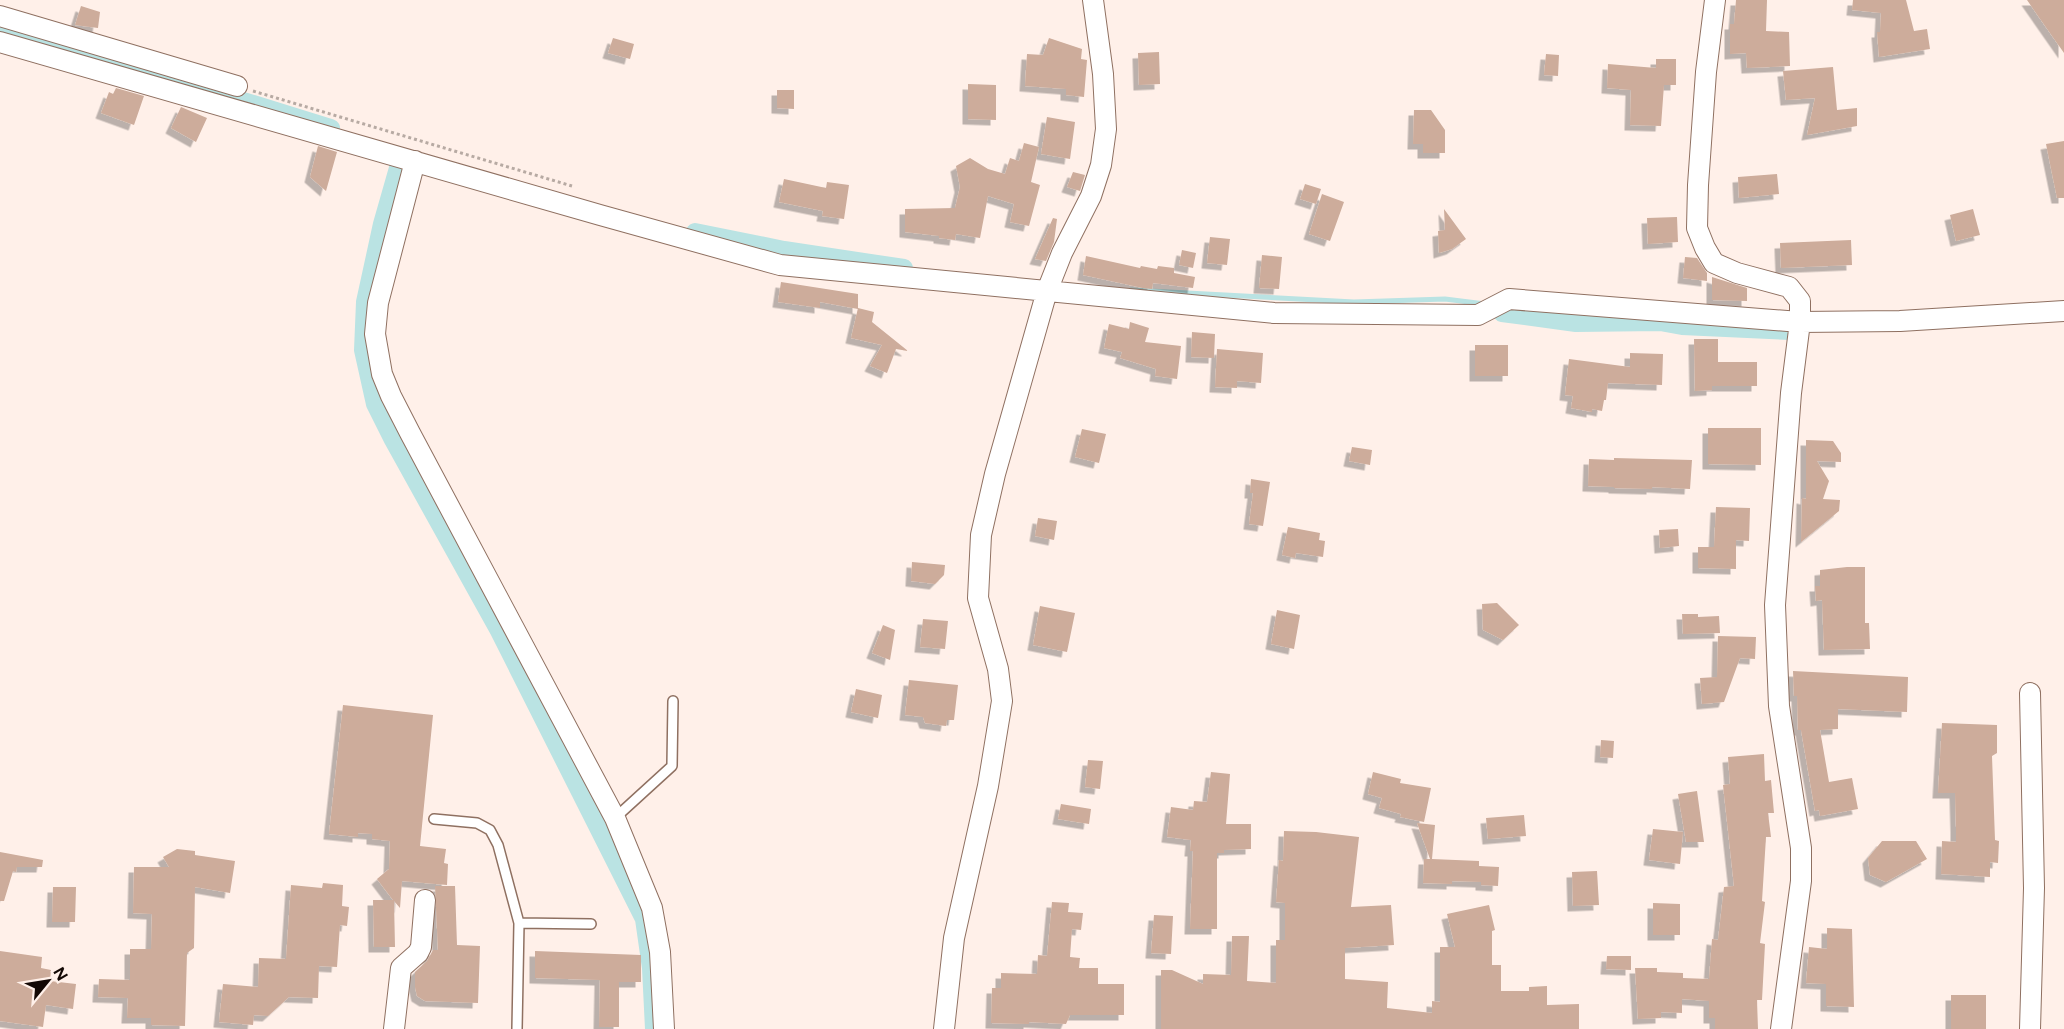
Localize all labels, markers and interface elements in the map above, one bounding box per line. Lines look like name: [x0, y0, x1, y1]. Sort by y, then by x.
north arrow: [18, 951, 78, 1011]
text: N: [49, 964, 72, 984]

